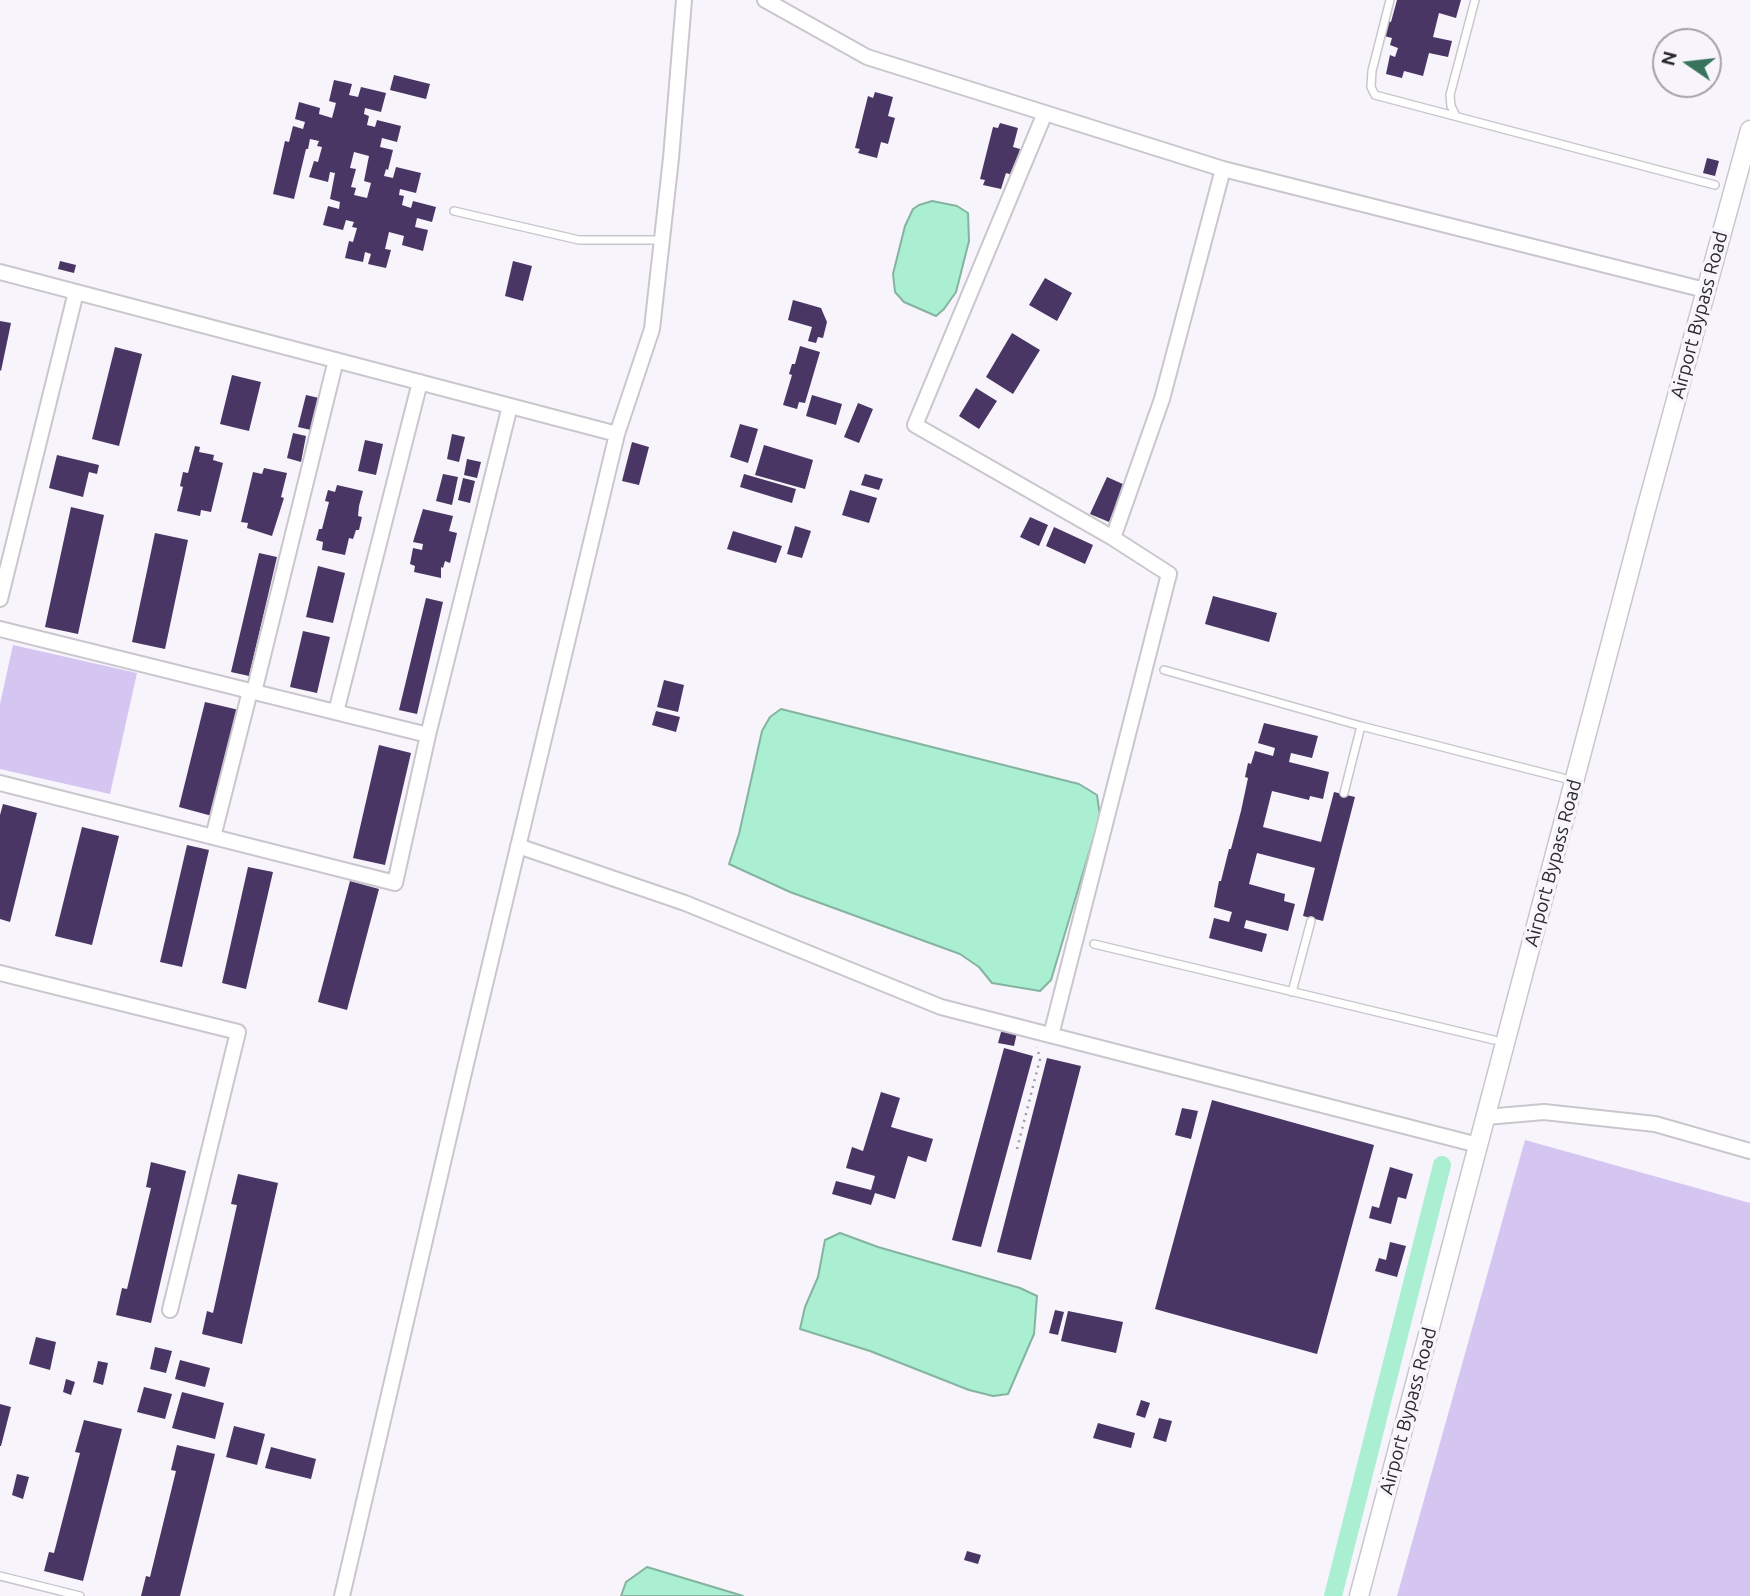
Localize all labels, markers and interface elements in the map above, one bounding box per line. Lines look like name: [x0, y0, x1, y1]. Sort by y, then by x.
north arrow: [1652, 28, 1722, 98]
text: N: [1656, 49, 1681, 68]
street label: Airport Bypass Road: [1666, 229, 1732, 401]
street label: Airport Bypass Road: [1520, 777, 1586, 949]
street label: Airport Bypass Road: [1375, 1325, 1441, 1497]

